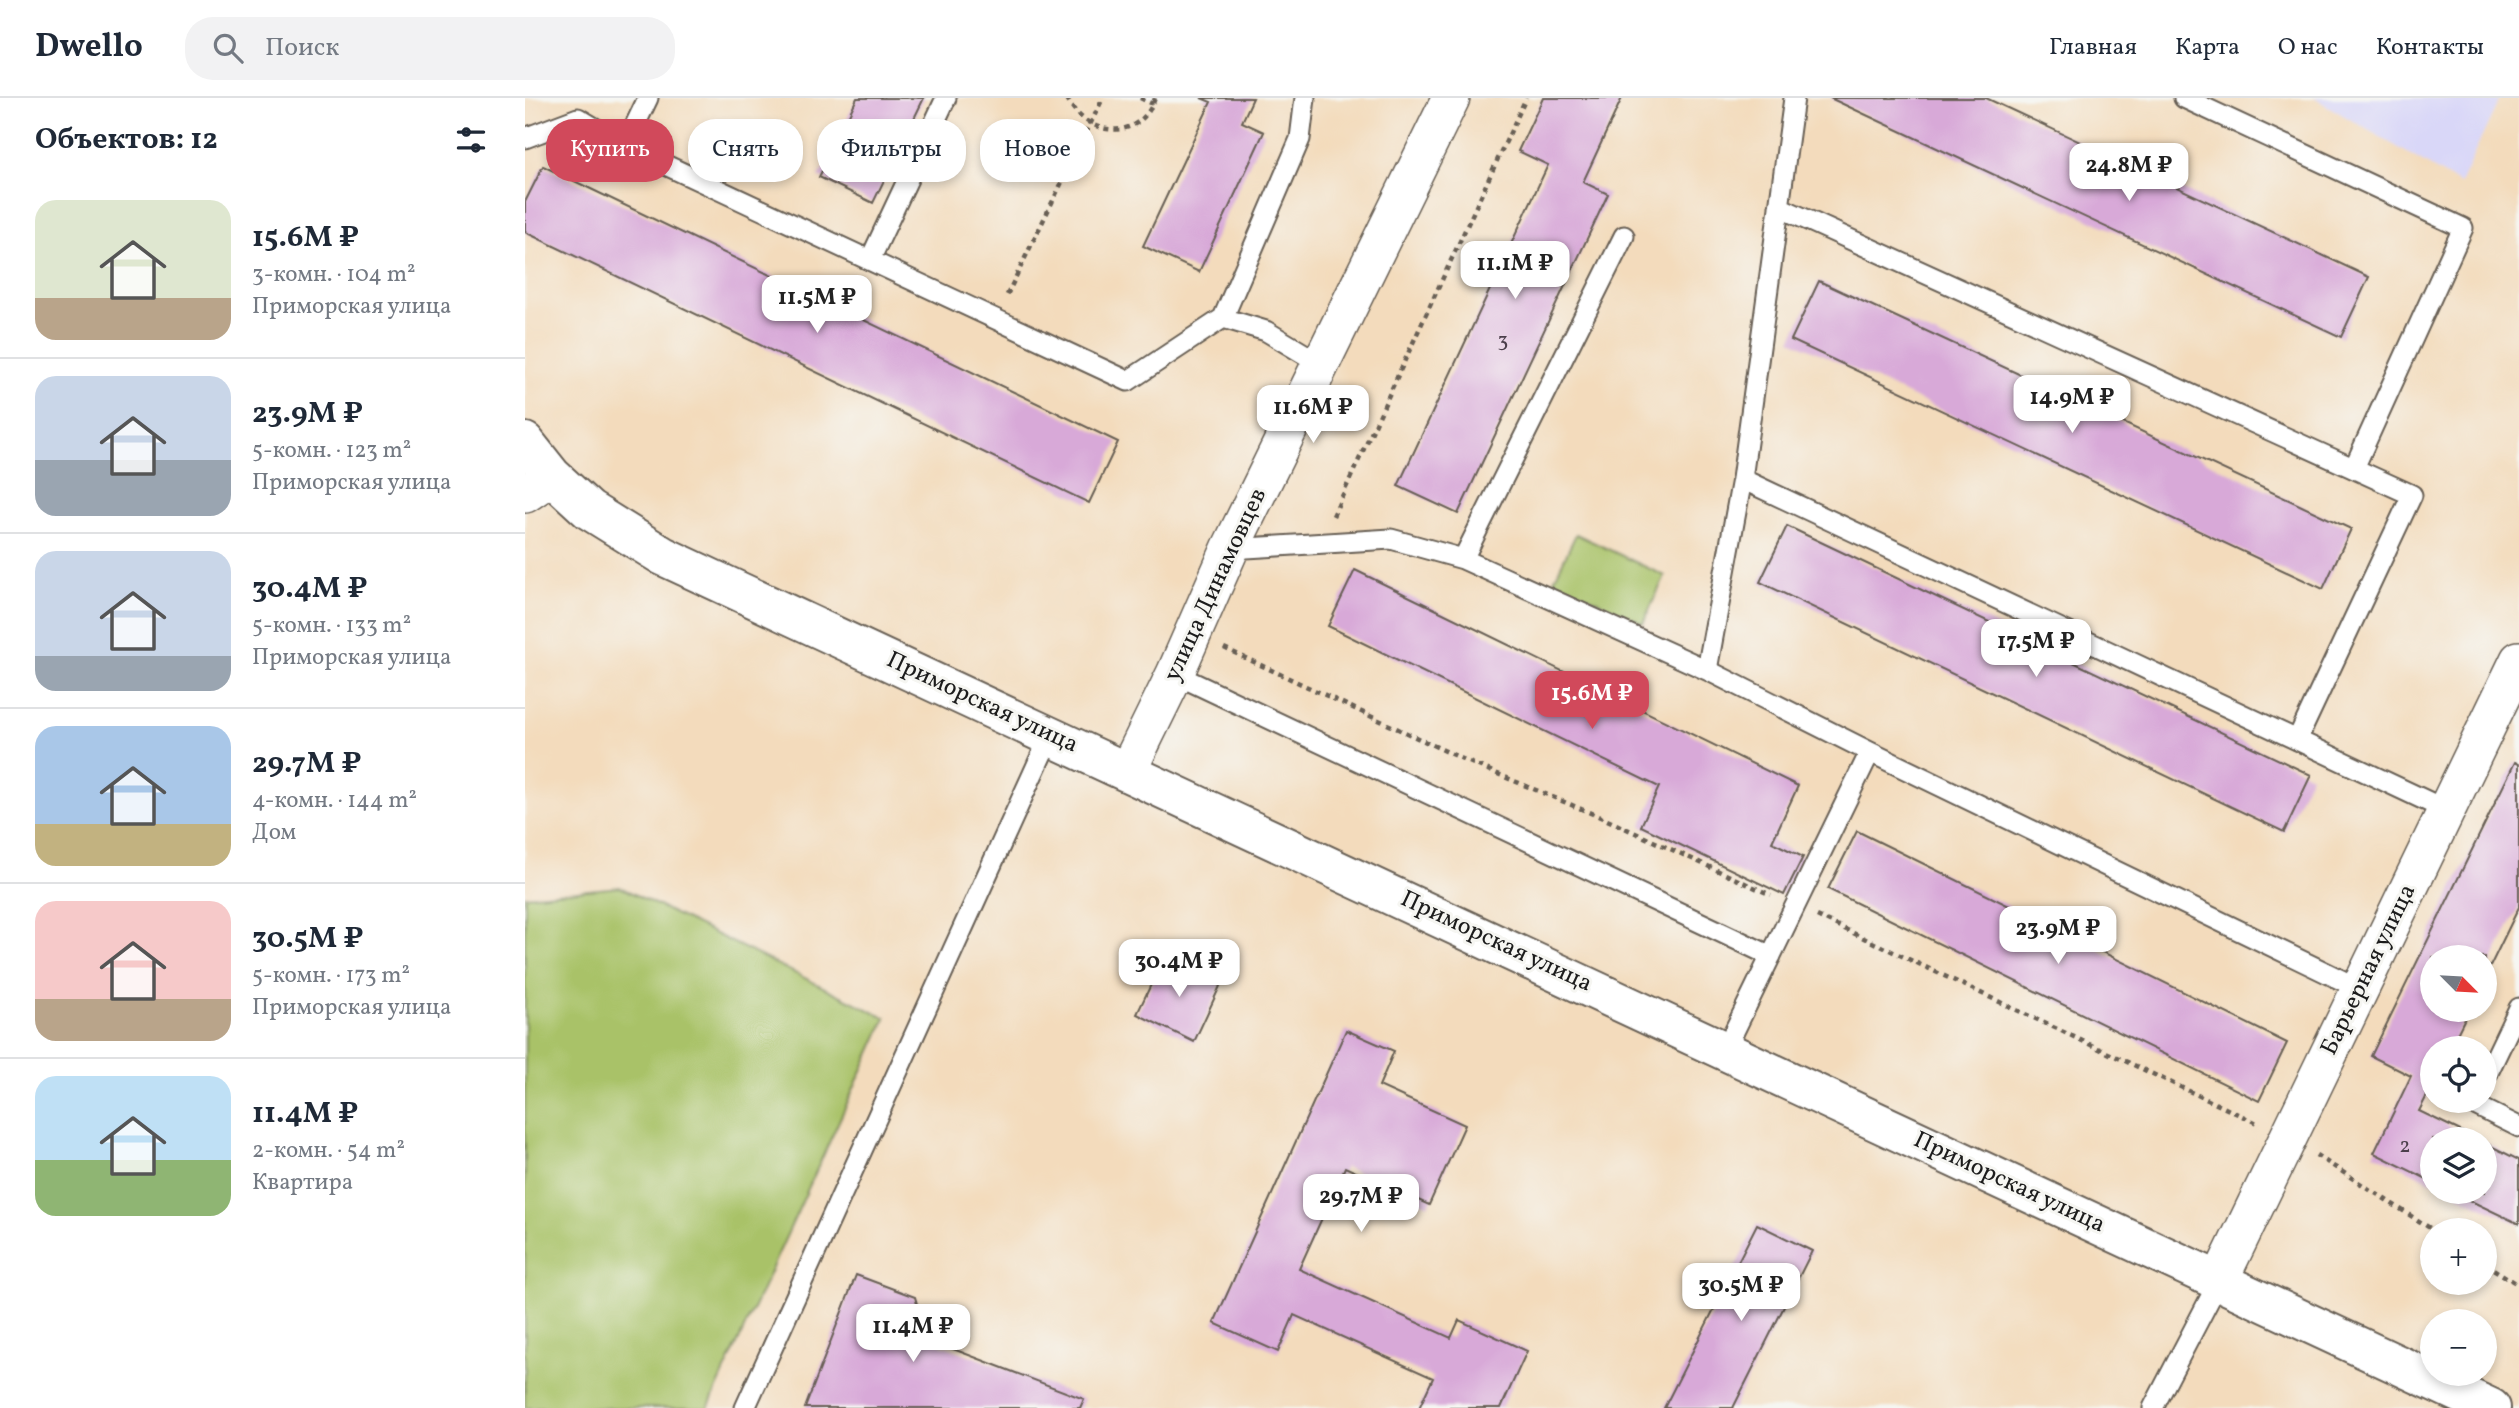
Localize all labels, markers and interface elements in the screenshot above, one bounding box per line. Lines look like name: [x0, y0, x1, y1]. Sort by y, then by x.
search box: [185, 17, 675, 80]
text: Dwello: [35, 25, 143, 71]
icon: search: [209, 29, 247, 67]
text: Поиск: [265, 30, 339, 66]
text: Главная: [2049, 31, 2137, 65]
text: Карта: [2175, 31, 2240, 65]
text: О нас: [2278, 31, 2338, 65]
text: Контакты: [2376, 31, 2484, 65]
text: Объектов: 12: [35, 119, 218, 161]
chip: Купить: [546, 119, 674, 182]
chip: Снять: [688, 119, 803, 182]
chip: Фильтры: [817, 119, 966, 182]
chip: Новое: [980, 119, 1095, 182]
icon: filters: [452, 121, 490, 159]
pin: 24.8M ₽: [2064, 144, 2194, 203]
text: 24.8M ₽: [2085, 150, 2173, 182]
text: 15.6M ₽: [252, 217, 359, 259]
icon: home: [91, 228, 175, 312]
pin: 11.1M ₽: [1450, 242, 1580, 301]
text: 11.1M ₽: [1477, 248, 1553, 280]
text: 3-комн. · 104 m²: [252, 259, 416, 291]
pin: 11.5M ₽: [752, 275, 882, 335]
text: 11.5M ₽: [778, 282, 856, 314]
text: Приморская улица: [252, 291, 451, 323]
house number: 3: [1498, 326, 1508, 355]
pin: 14.9M ₽: [2007, 376, 2137, 435]
text: 14.9M ₽: [2029, 382, 2115, 414]
pin: 11.6M ₽: [1248, 386, 1378, 445]
text: 11.6M ₽: [1273, 392, 1353, 424]
text: 23.9M ₽: [252, 393, 363, 435]
icon: home: [91, 404, 175, 488]
text: 5-комн. · 123 m²: [252, 435, 411, 467]
text: Приморская улица: [252, 467, 451, 499]
street label: улица Динамовцев: [1156, 483, 1276, 687]
text: 30.4M ₽: [252, 568, 368, 610]
icon: home: [91, 579, 175, 663]
text: 5-комн. · 133 m²: [252, 610, 411, 642]
pin: 17.5M ₽: [1971, 620, 2101, 679]
text: 17.5M ₽: [1997, 626, 2075, 658]
text: Приморская улица: [252, 642, 451, 674]
street label: Приморская улица: [881, 644, 1083, 762]
pin: 15.6M ₽: [1527, 672, 1657, 731]
text: 15.6M ₽: [1551, 678, 1633, 710]
text: 29.7M ₽: [252, 743, 362, 785]
icon: home: [91, 754, 175, 838]
text: 4-комн. · 144 m²: [252, 785, 417, 817]
text: Дом: [252, 817, 296, 849]
street label: Барьерная улица: [2313, 879, 2425, 1061]
street label: Приморская улица: [1395, 883, 1597, 1001]
pin: 23.9M ₽: [1993, 906, 2123, 966]
text: 23.9M ₽: [2015, 913, 2101, 945]
text: 30.5M ₽: [252, 918, 364, 960]
icon: home: [91, 929, 175, 1013]
pin: 30.4M ₽: [1114, 940, 1244, 999]
north arrow: [2420, 945, 2497, 1022]
map controls: [2420, 945, 2497, 1386]
text: 30.4M ₽: [1135, 946, 1223, 978]
text: 5-комн. · 173 m²: [252, 960, 410, 992]
text: Приморская улица: [252, 992, 451, 1024]
button: locate: [2420, 1036, 2497, 1113]
text: 11.4M ₽: [252, 1093, 358, 1135]
icon: home: [91, 1104, 175, 1188]
street label: Приморская улица: [1908, 1124, 2110, 1242]
button: layers: [2420, 1127, 2497, 1204]
house number: 2: [2399, 1132, 2411, 1161]
text: 2-комн. · 54 m²: [252, 1135, 405, 1167]
text: Квартира: [252, 1167, 353, 1199]
pin: 29.7M ₽: [1296, 1174, 1426, 1234]
text: 29.7M ₽: [1319, 1181, 1403, 1213]
button: +: [2420, 1218, 2497, 1295]
pin: 30.5M ₽: [1676, 1264, 1806, 1323]
text: 30.5M ₽: [1698, 1270, 1784, 1302]
pin: 11.4M ₽: [848, 1304, 978, 1364]
button: −: [2420, 1309, 2497, 1386]
text: 11.4M ₽: [872, 1311, 954, 1343]

